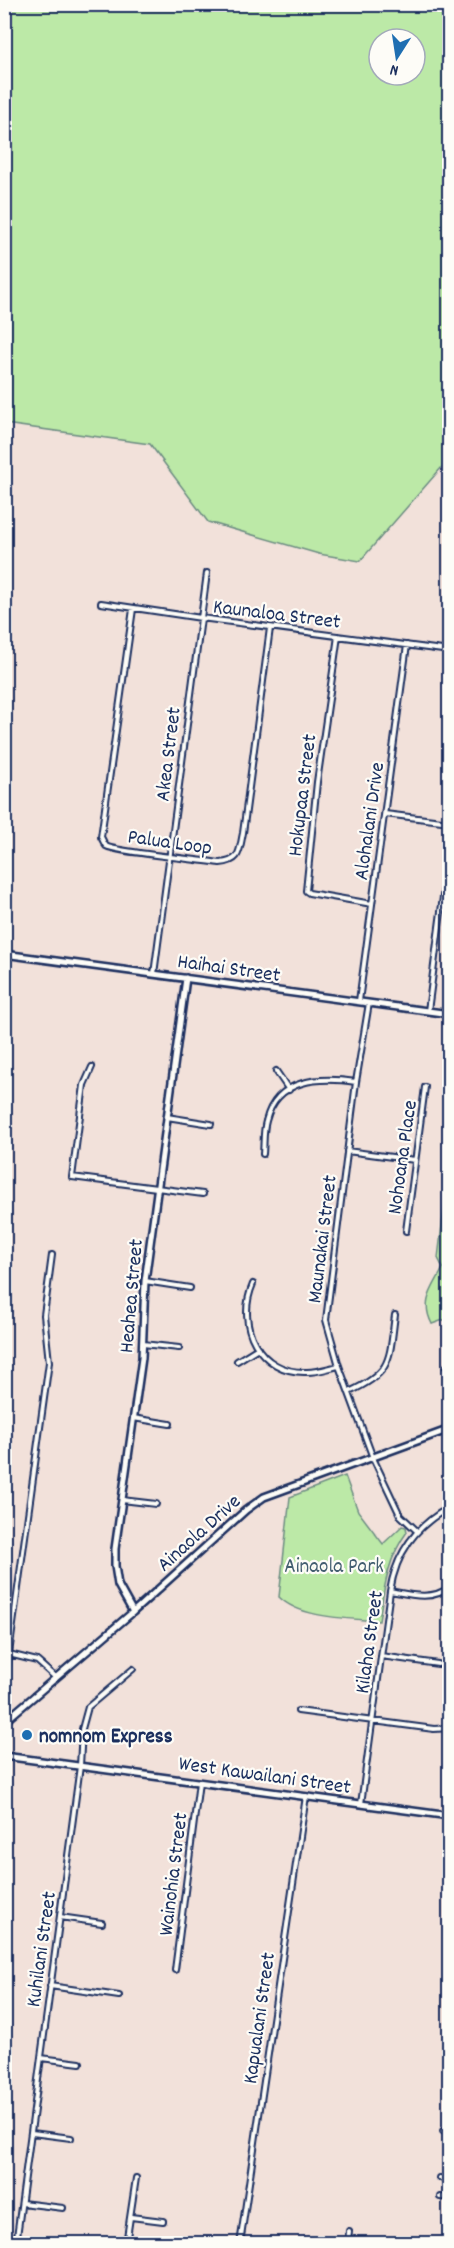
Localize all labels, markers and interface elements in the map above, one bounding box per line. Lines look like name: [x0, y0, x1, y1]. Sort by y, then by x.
north arrow: [367, 27, 427, 87]
text: N: [388, 57, 401, 81]
street label: Kaunaloa Street: [211, 593, 342, 639]
street label: Akea Street: [149, 705, 191, 803]
street label: Hokupaa Street: [282, 732, 326, 858]
street label: Alohalani Drive: [348, 760, 394, 882]
street label: Palua Loop: [125, 823, 214, 865]
street label: Haihai Street: [175, 948, 282, 992]
street label: Nohoana Place: [381, 1098, 427, 1216]
street label: Maunakai Street: [301, 1173, 347, 1305]
street label: Heahea Street: [113, 1238, 153, 1355]
street label: Ainaola Drive: [151, 1488, 249, 1580]
park label: Ainaola Park: [284, 1553, 384, 1583]
street label: Kilaha Street: [349, 1589, 393, 1696]
place label: nomnom Express: [39, 1723, 173, 1753]
marker: nomnom Express: [20, 1728, 34, 1742]
street label: West Kawailani Street: [176, 1750, 353, 1804]
street label: Wainohia Street: [153, 1811, 197, 1938]
street label: Kuhilani Street: [20, 1889, 66, 2009]
street label: Kapualani Street: [237, 1951, 285, 2086]

